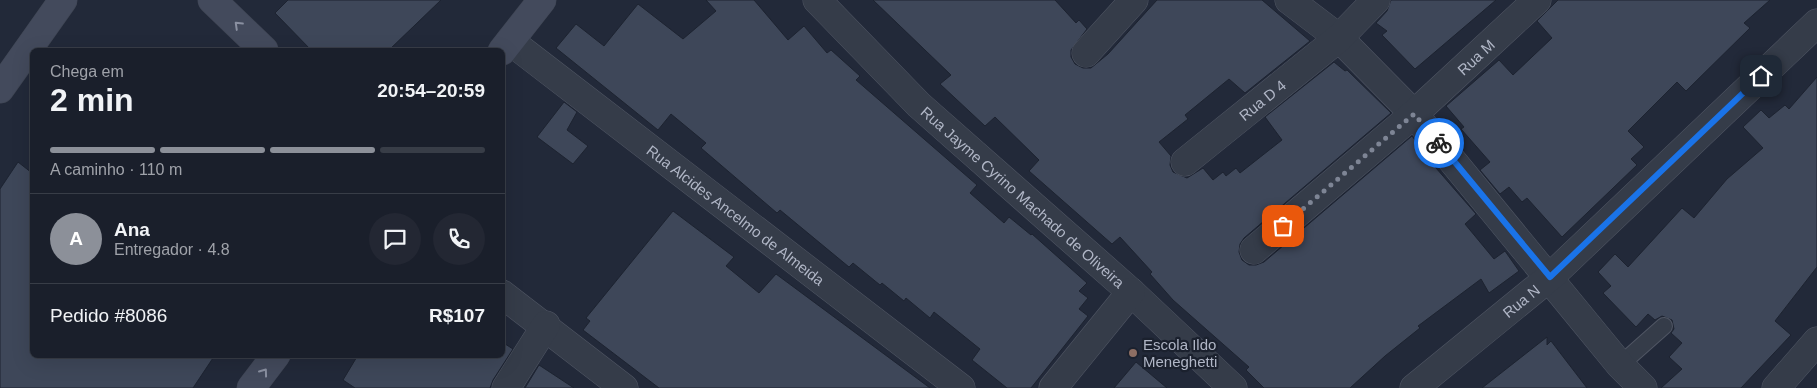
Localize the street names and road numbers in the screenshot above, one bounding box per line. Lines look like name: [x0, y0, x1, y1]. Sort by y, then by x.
street label: Rua M: [1454, 36, 1498, 78]
street label: Rua D 4: [1235, 76, 1289, 124]
street label: Rua Jayme Cyrino Machado de Oliveira: [918, 103, 1129, 291]
street label: Rua Alcides Ancelmo de Almeida: [644, 141, 829, 289]
street label: Rua N: [1499, 281, 1543, 321]

